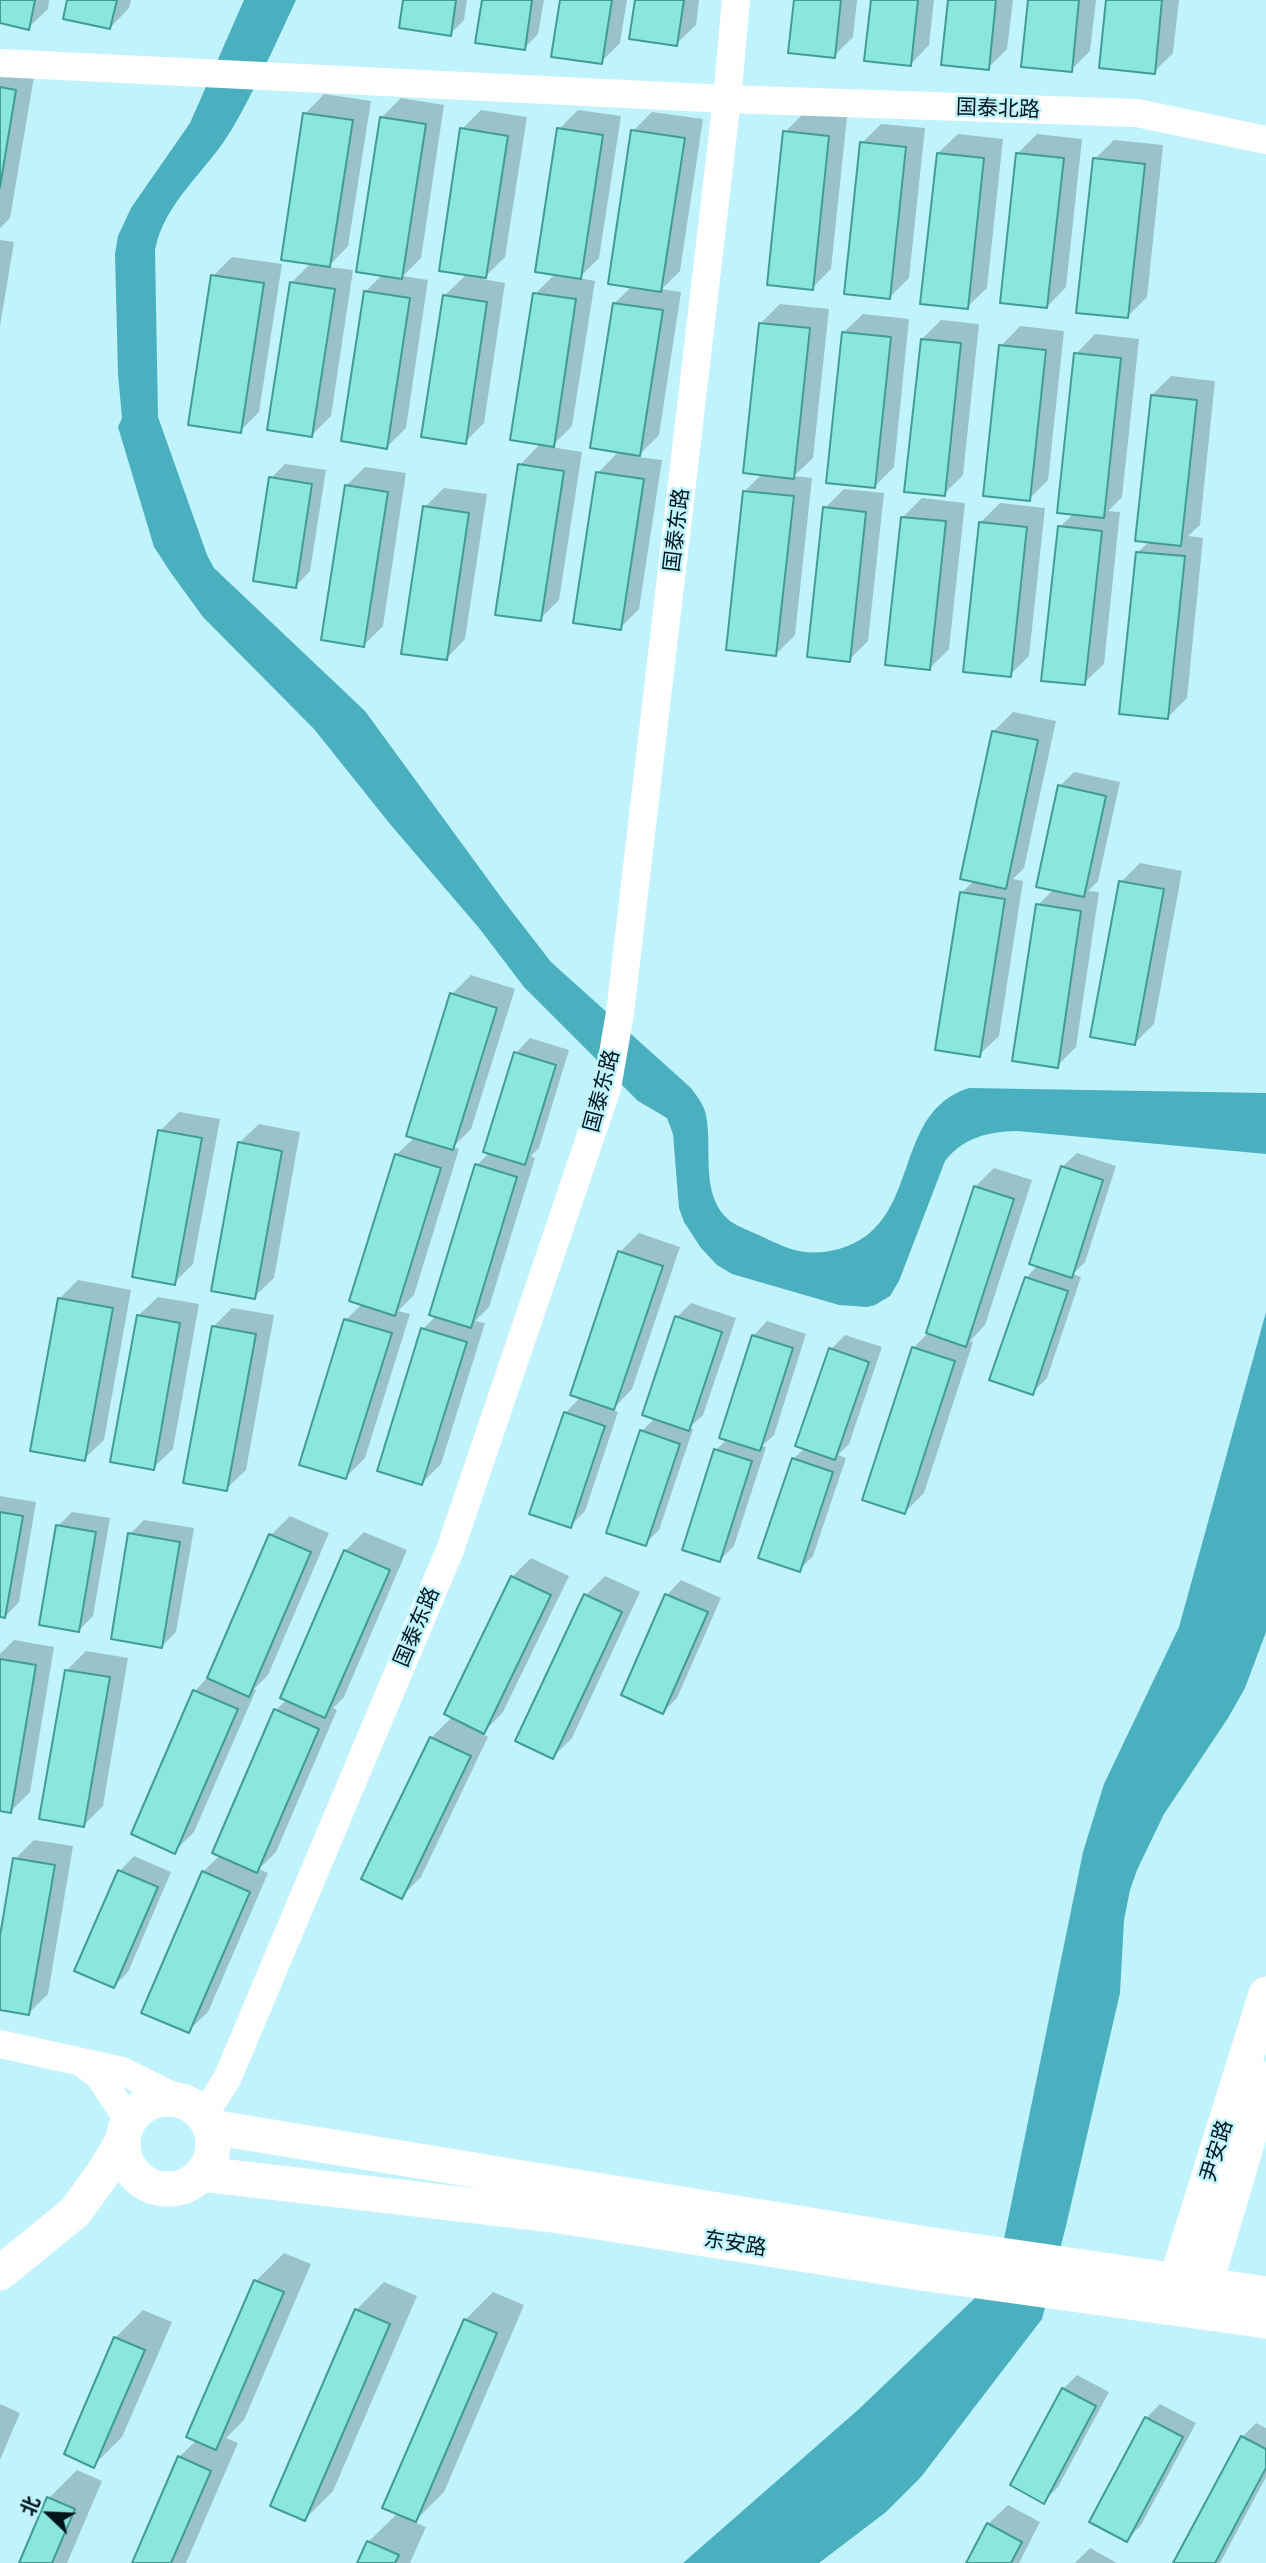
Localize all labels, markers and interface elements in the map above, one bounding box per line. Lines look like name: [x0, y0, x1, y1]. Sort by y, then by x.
street label: 国泰北路: [956, 95, 1040, 123]
street label: 国泰东路: [659, 487, 695, 573]
street label: 国泰东路: [579, 1047, 625, 1135]
street label: 国泰东路: [389, 1583, 445, 1671]
street label: 尹安路: [1196, 2117, 1238, 2185]
street label: 东安路: [702, 2227, 768, 2261]
north arrow: [14, 2479, 84, 2549]
text: 北: [16, 2493, 44, 2519]

